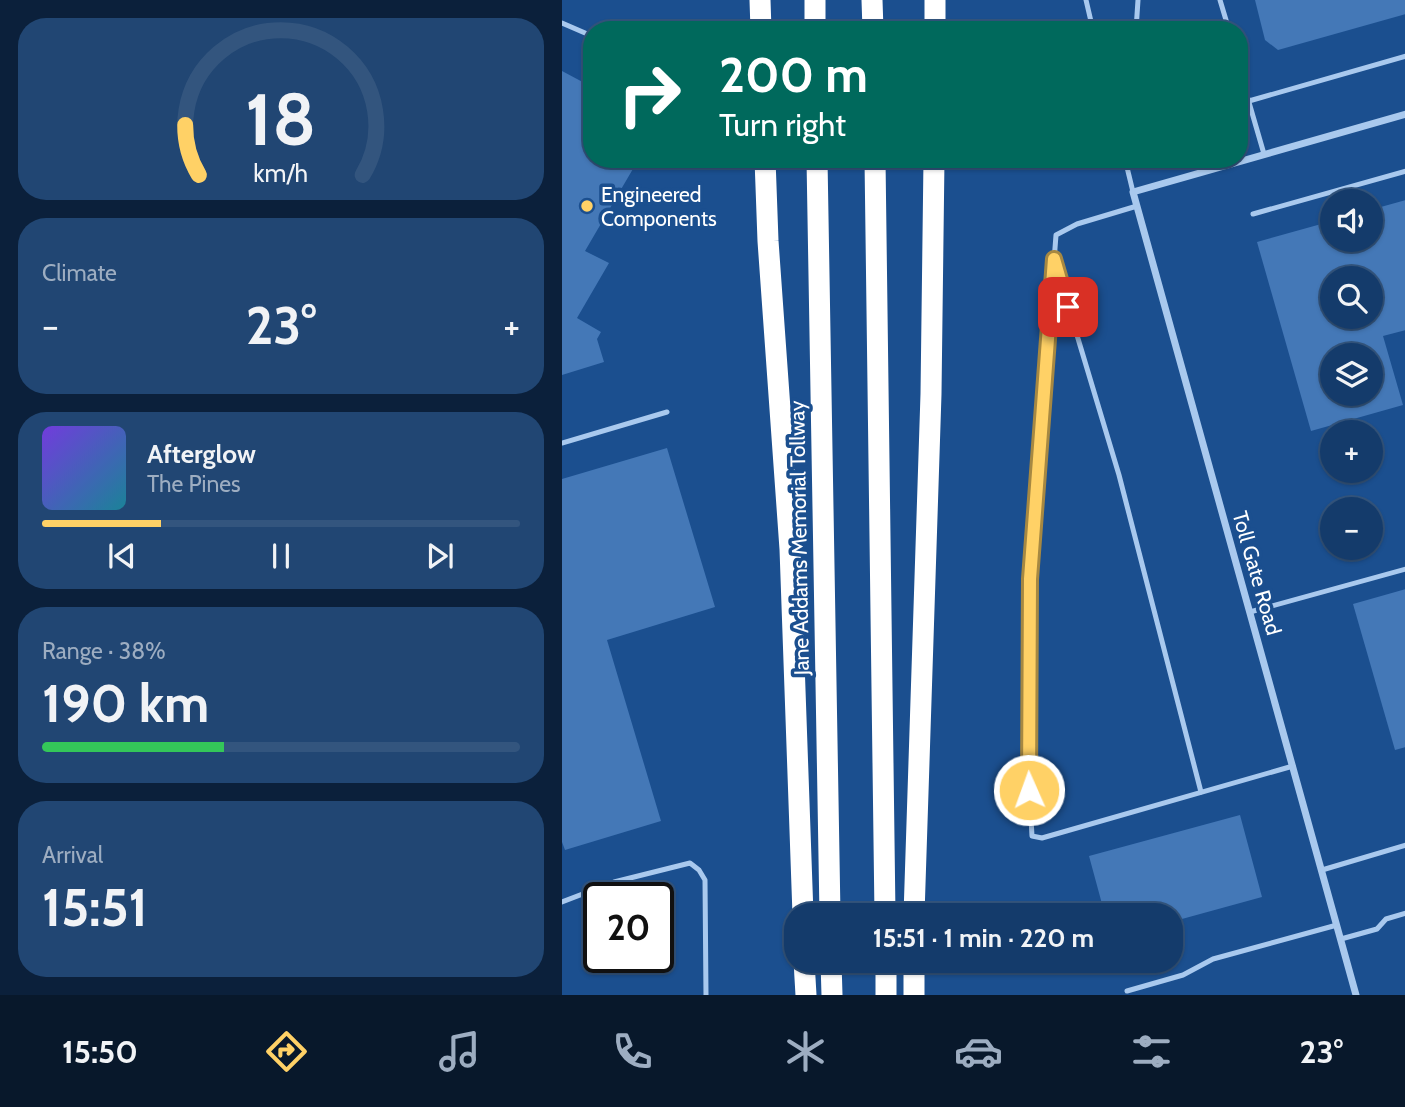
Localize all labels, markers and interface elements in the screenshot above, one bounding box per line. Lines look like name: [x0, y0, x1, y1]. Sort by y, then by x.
text: 200 m: [719, 45, 868, 104]
icon: right: [604, 49, 695, 140]
text: 18: [246, 75, 316, 163]
text: Turn right: [719, 105, 846, 144]
text: km/h: [254, 158, 308, 188]
place label: Engineered Components: [601, 182, 717, 231]
map controls: [1320, 189, 1383, 560]
button: sound: [1320, 189, 1383, 252]
marker: Engineered Components: [579, 198, 595, 214]
text: Climate: [42, 259, 117, 287]
button: search: [1320, 266, 1383, 329]
pin: [1038, 277, 1098, 337]
icon: arrive: [1049, 288, 1087, 326]
text: 23°: [246, 294, 316, 357]
text: −: [42, 302, 59, 349]
text: +: [503, 302, 520, 349]
button: layers: [1320, 343, 1383, 406]
street label: Jane Addams Memorial Tollway: [784, 400, 814, 677]
button: +: [1320, 420, 1383, 483]
text: Afterglow: [147, 438, 256, 470]
text: The Pines: [147, 470, 241, 498]
button: −: [1320, 497, 1383, 560]
street label: Toll Gate Road: [1227, 508, 1287, 638]
icon: previous: [103, 537, 141, 575]
icon: pause: [262, 537, 300, 575]
icon: next: [421, 537, 459, 575]
text: Range · 38%: [42, 637, 166, 665]
text: 190 km: [42, 672, 209, 735]
position arrow: [992, 753, 1066, 827]
text: Arrival: [42, 841, 103, 869]
text: 15:51: [42, 876, 148, 939]
speed limit sign: 20: [583, 882, 674, 973]
text: 15:51 · 1 min · 220 m: [873, 922, 1094, 954]
icon: directions: [262, 1027, 311, 1076]
icon: music: [435, 1027, 484, 1076]
icon: phone: [608, 1027, 657, 1076]
icon: climate: [781, 1027, 830, 1076]
icon: car: [954, 1027, 1003, 1076]
icon: filters: [1127, 1027, 1176, 1076]
text: 15:50: [62, 1032, 138, 1071]
text: 23°: [1300, 1032, 1343, 1071]

